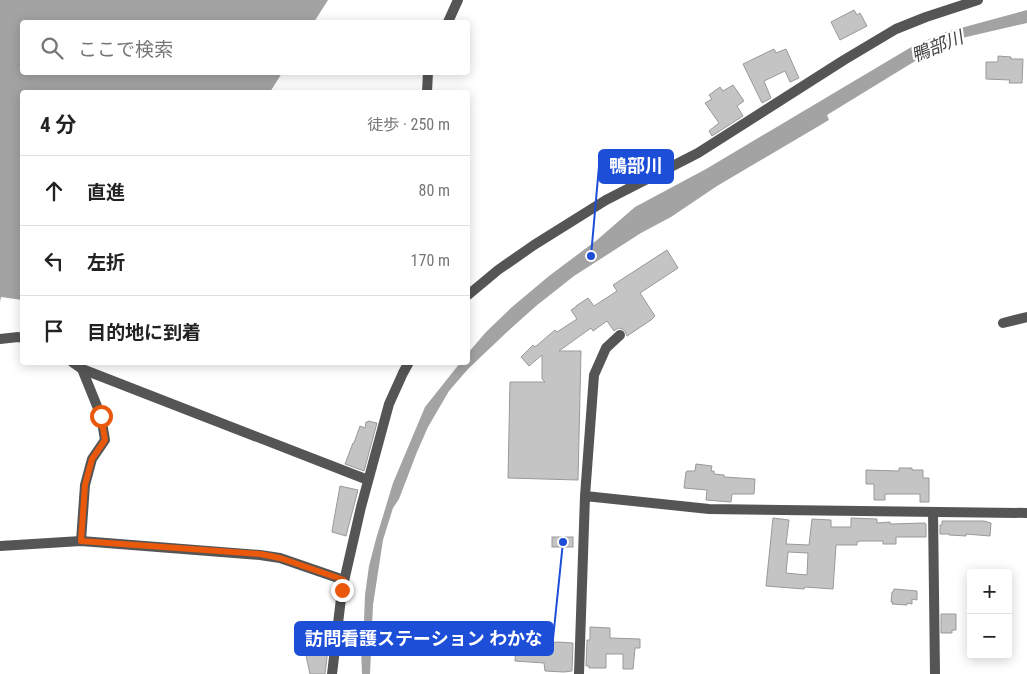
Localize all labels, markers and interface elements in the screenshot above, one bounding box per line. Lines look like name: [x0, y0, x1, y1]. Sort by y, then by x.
search box: [20, 20, 470, 75]
water label: 鴨部川: [908, 25, 968, 66]
icon: search: [38, 34, 66, 62]
text: ここで検索: [78, 38, 173, 61]
text: 4 分: [40, 113, 76, 137]
text: 徒歩 · 250 m: [367, 115, 450, 134]
callout: 鴨部川: [599, 150, 673, 183]
text: 鴨部川: [609, 155, 663, 176]
icon: ahead: [40, 177, 68, 205]
text: 直進: [87, 181, 125, 204]
text: 80 m: [418, 181, 450, 200]
icon: left: [40, 247, 68, 275]
text: 左折: [87, 251, 125, 274]
text: 170 m: [411, 251, 450, 270]
icon: arrive: [40, 317, 68, 345]
text: 目的地に到着: [87, 321, 201, 344]
route start: [90, 405, 113, 428]
map controls: [967, 569, 1012, 659]
button: +: [967, 569, 1012, 614]
route end: [331, 579, 354, 602]
button: −: [967, 614, 1012, 659]
callout: 訪問看護ステーション わかな: [295, 622, 553, 655]
text: 訪問看護ステーション わかな: [305, 628, 543, 649]

